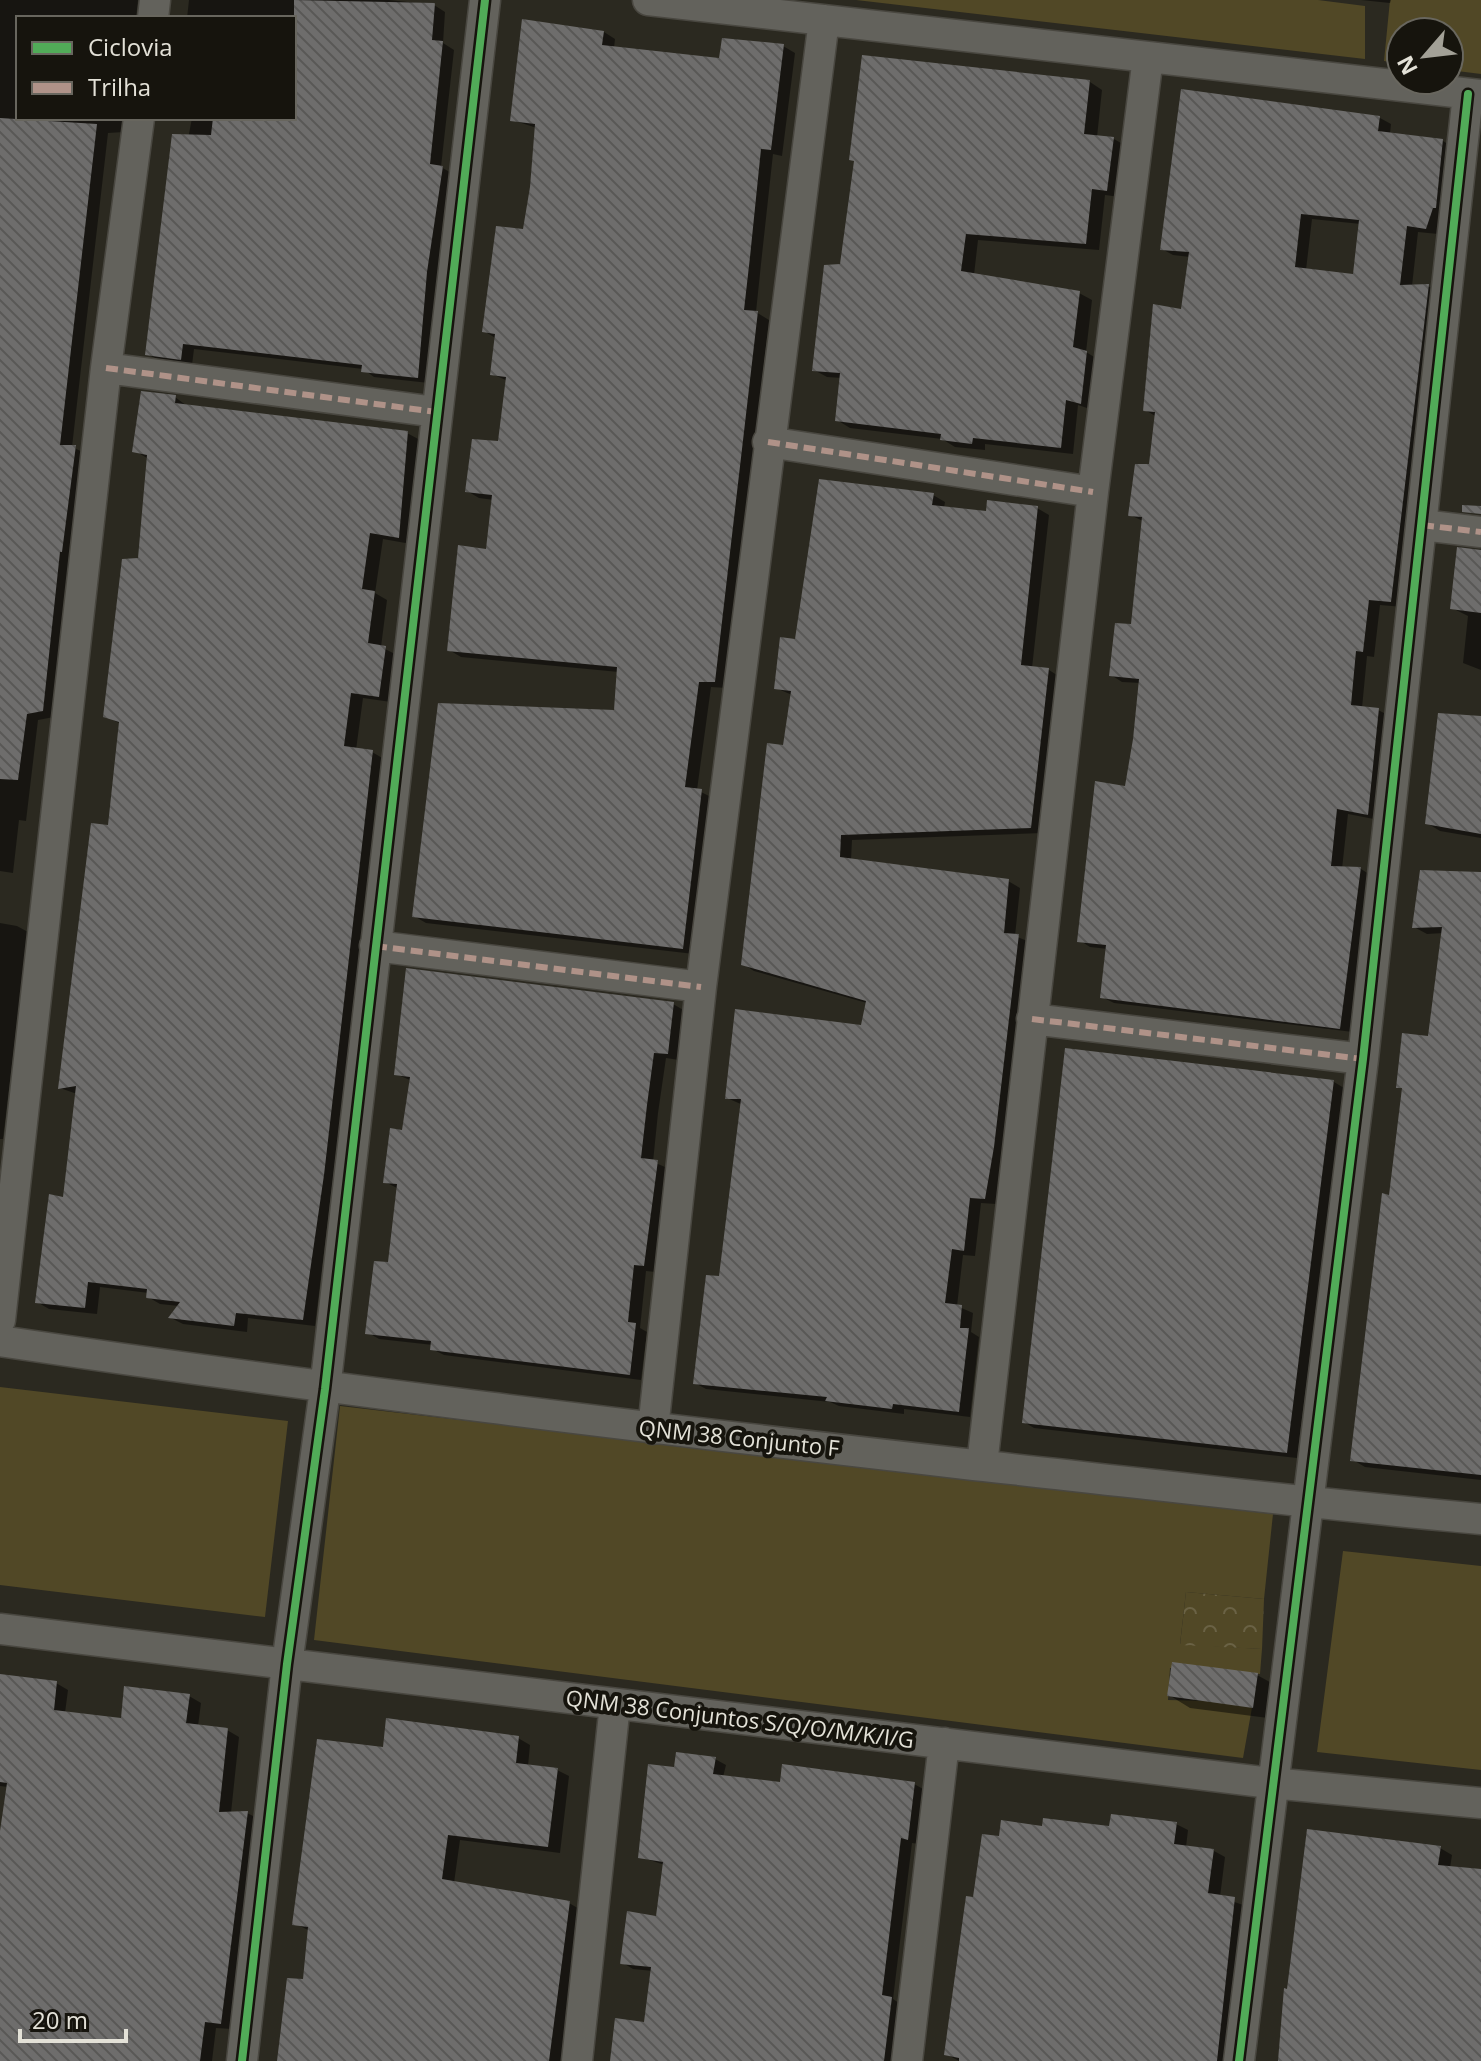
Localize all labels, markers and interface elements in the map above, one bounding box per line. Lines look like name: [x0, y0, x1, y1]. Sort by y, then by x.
legend: [16, 16, 296, 120]
north arrow: [1385, 16, 1465, 96]
text: Ciclovia: [88, 30, 173, 63]
text: N: [1389, 51, 1424, 81]
text: Trilha: [88, 70, 151, 103]
street label: QNM 38 Conjunto F: [637, 1412, 841, 1462]
street label: QNM 38 Conjuntos S/Q/O/M/K/I/G: [564, 1682, 916, 1754]
scale bar: [20, 1993, 126, 2043]
text: 20 m: [32, 2003, 88, 2036]

